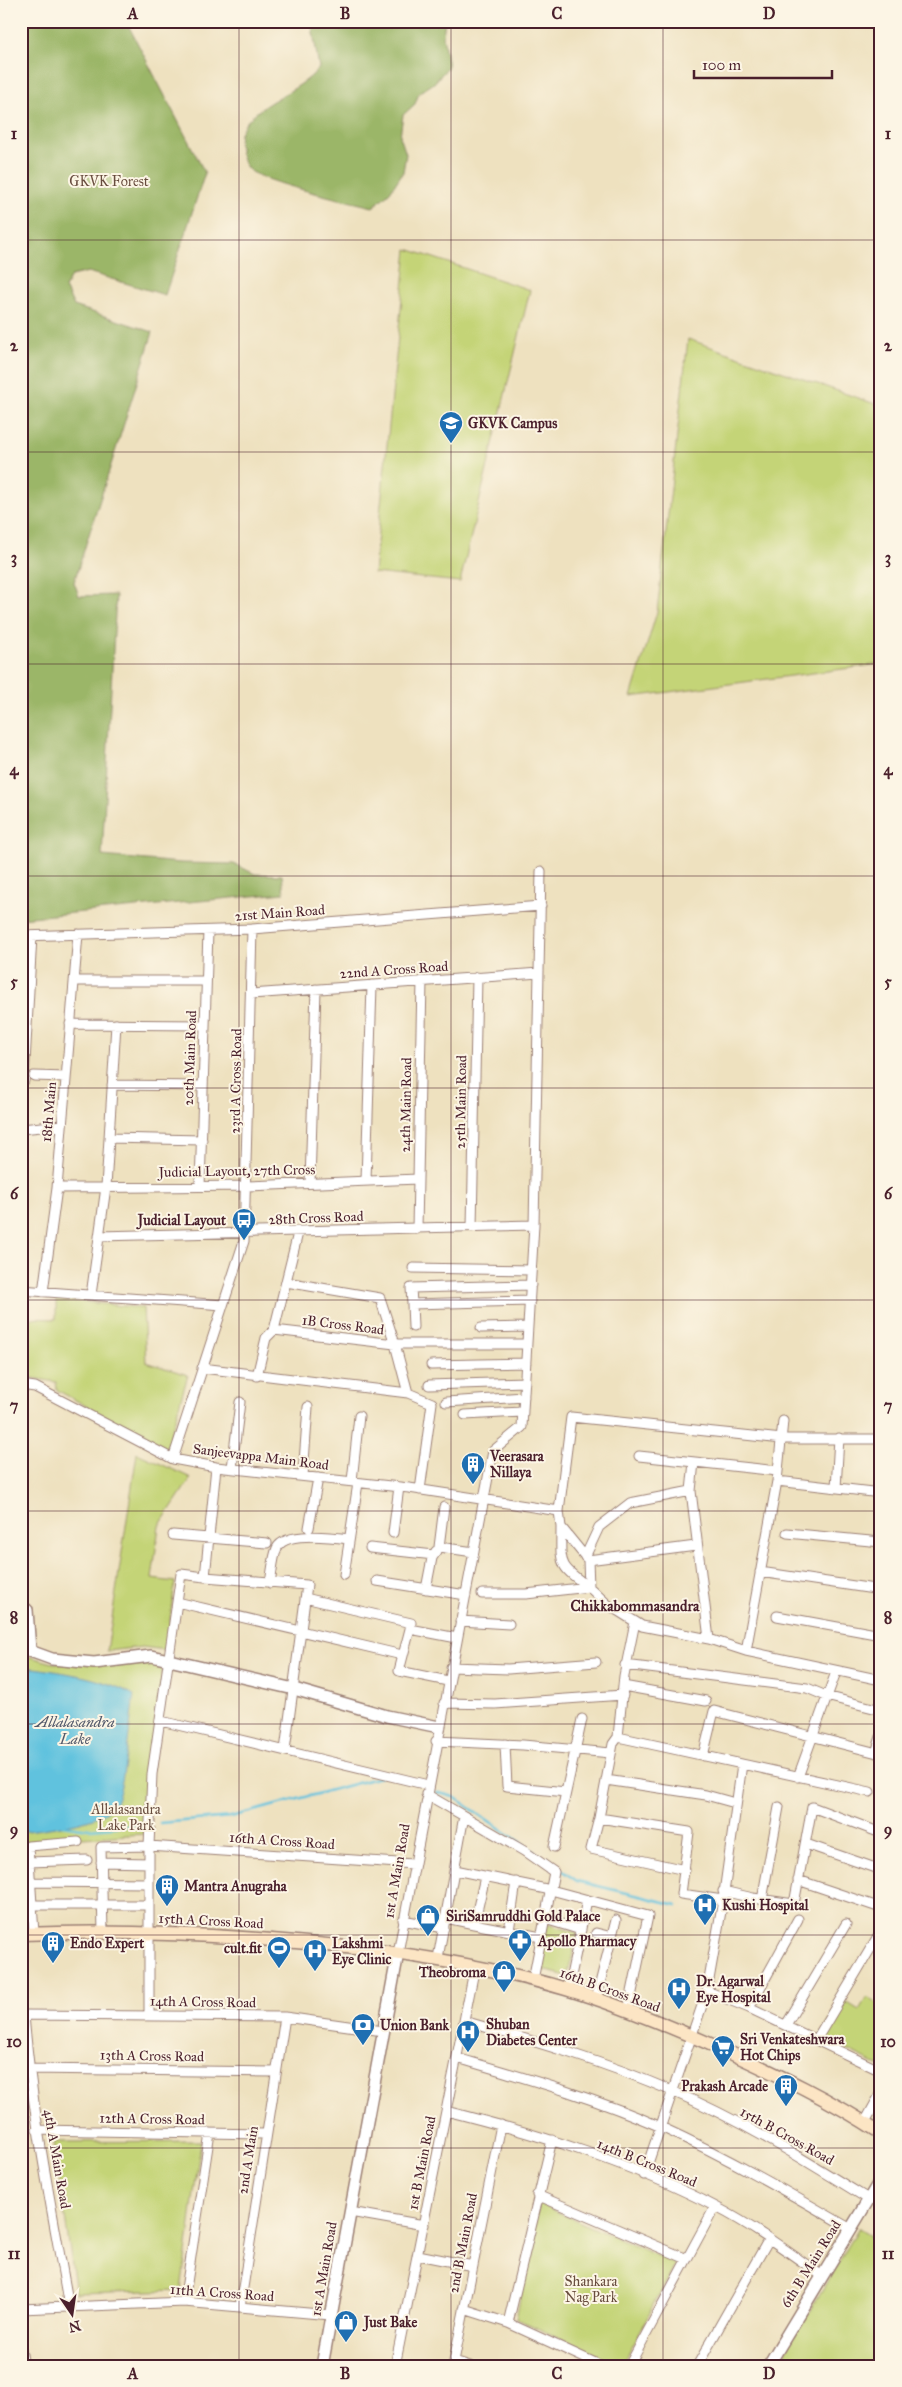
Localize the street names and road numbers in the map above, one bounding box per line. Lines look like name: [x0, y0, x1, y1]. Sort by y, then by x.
street label: 21st Main Road: [234, 901, 326, 925]
street label: 22nd A Cross Road: [339, 958, 449, 982]
street label: 20th Main Road: [180, 1010, 200, 1106]
street label: 23rd A Cross Road: [227, 1028, 245, 1134]
street label: 25th Main Road: [452, 1055, 470, 1149]
street label: 24th Main Road: [397, 1057, 415, 1153]
street label: 18th Main: [38, 1081, 60, 1143]
street label: Judicial Layout, 27th Cross: [157, 1161, 315, 1182]
street label: 28th Cross Road: [268, 1208, 364, 1228]
street label: 1B Cross Road: [301, 1312, 385, 1338]
street label: Sanjeevappa Main Road: [192, 1440, 330, 1474]
street label: 1st A Main Road: [380, 1822, 414, 1920]
street label: 16th A Cross Road: [229, 1829, 335, 1853]
street label: 15th A Cross Road: [158, 1910, 264, 1932]
street label: 16th B Cross Road: [557, 1964, 663, 2016]
street label: 14th A Cross Road: [150, 1993, 256, 2011]
street label: 13th A Cross Road: [100, 2047, 204, 2065]
street label: 15th B Cross Road: [737, 2103, 837, 2169]
street label: 4th A Main Road: [40, 2108, 74, 2210]
street label: 12th A Cross Road: [99, 2110, 205, 2128]
street label: 1st B Main Road: [405, 2115, 439, 2211]
street label: 2nd A Main: [234, 2124, 262, 2195]
street label: 14th B Cross Road: [595, 2135, 699, 2191]
street label: 2nd B Main Road: [445, 2192, 481, 2294]
street label: 6th B Main Road: [777, 2217, 845, 2311]
street label: 1st A Main Road: [307, 2220, 341, 2318]
street label: 11th A Cross Road: [169, 2281, 275, 2305]

